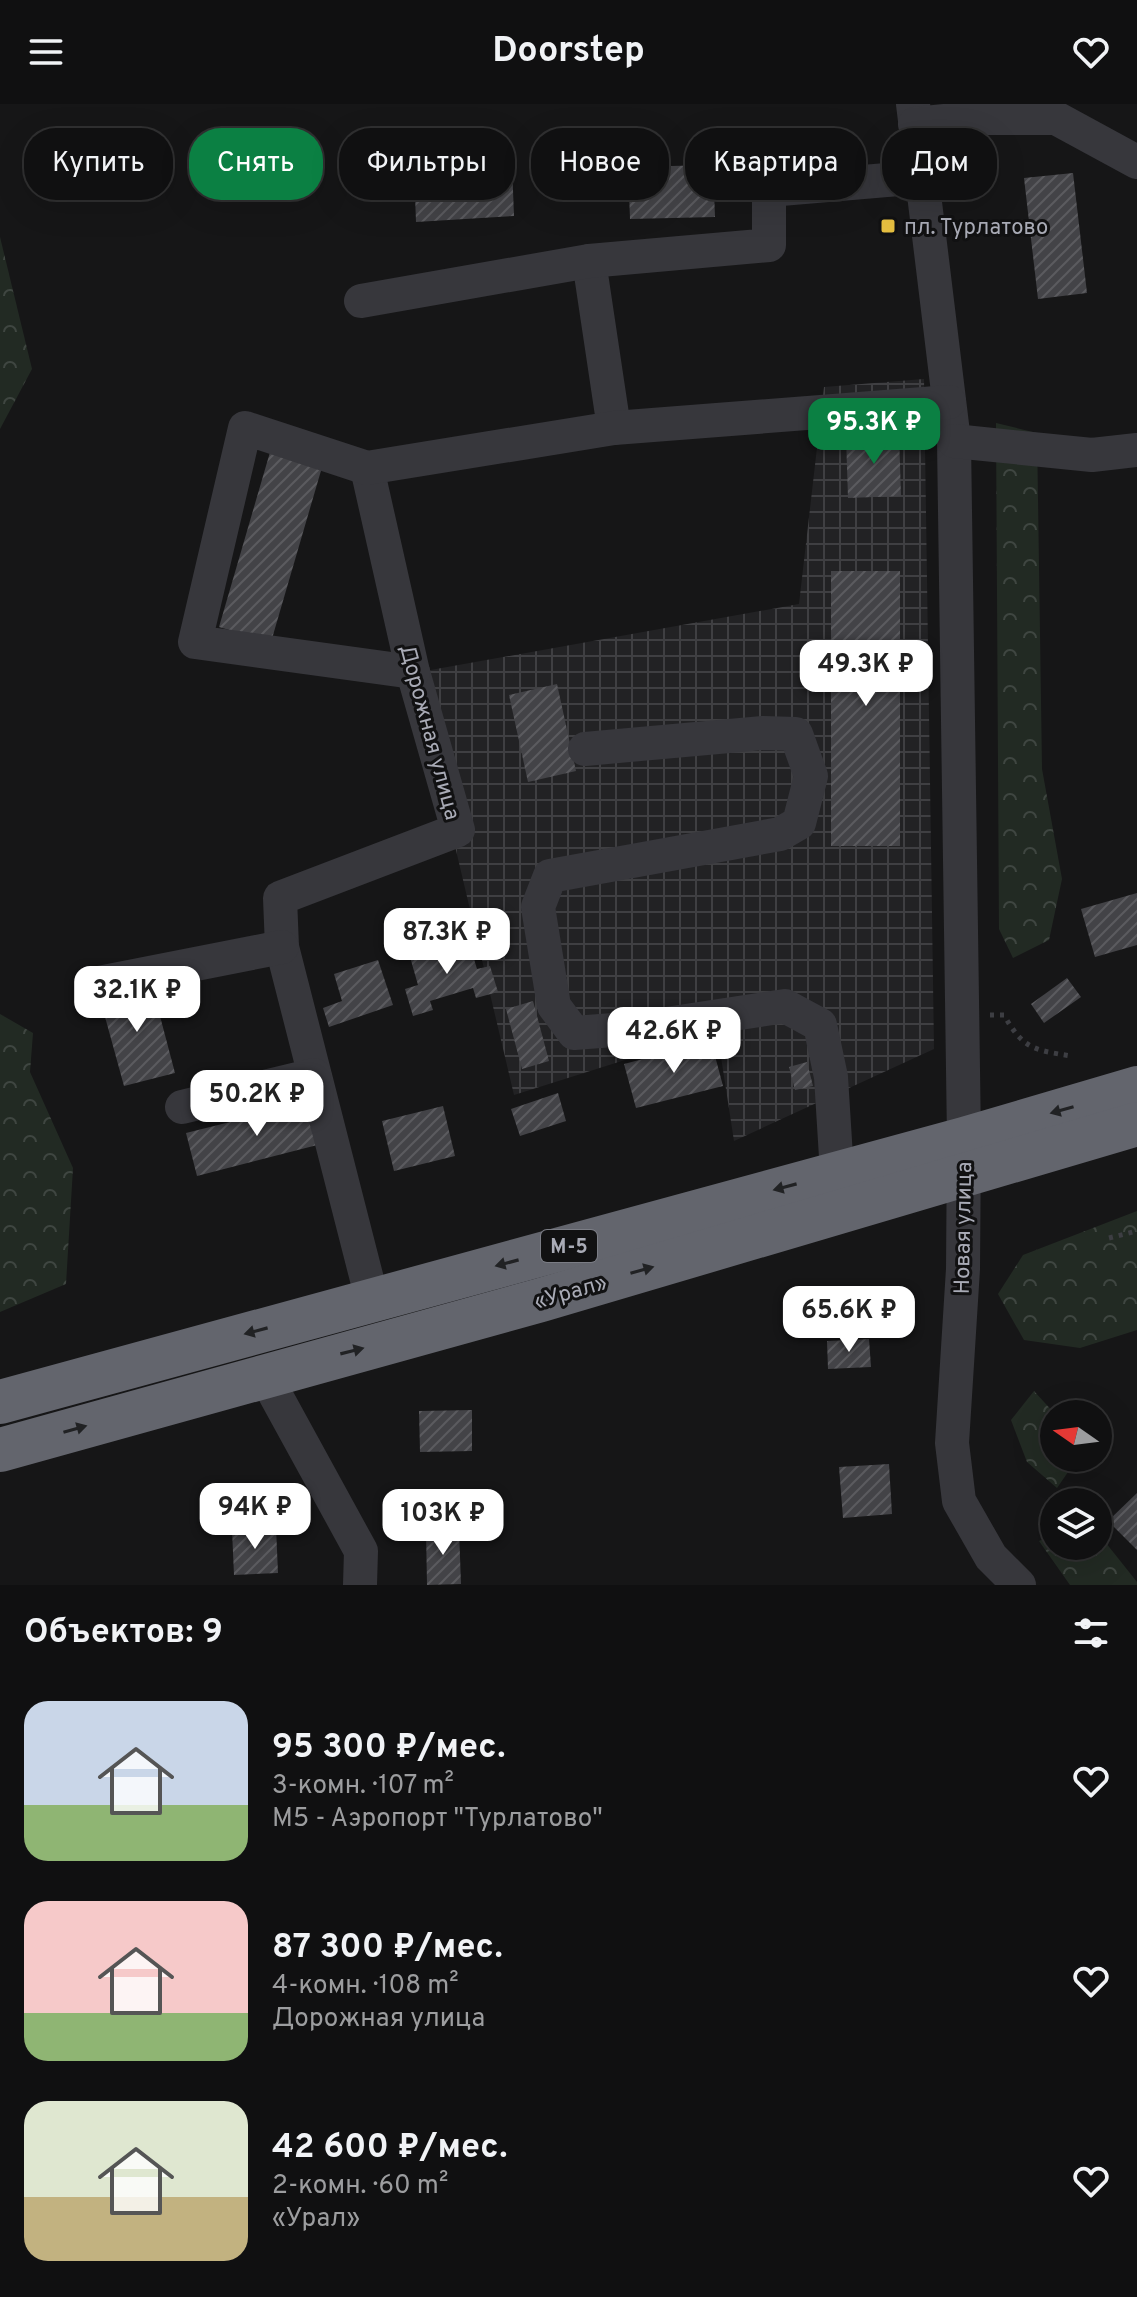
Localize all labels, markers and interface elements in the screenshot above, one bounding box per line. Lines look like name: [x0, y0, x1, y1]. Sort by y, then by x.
text: Doorstep: [492, 29, 645, 75]
icon: menu: [24, 30, 68, 74]
icon: heart: [1069, 30, 1113, 74]
chip: Купить: [24, 128, 173, 200]
chip: Снять: [189, 128, 323, 200]
chip: Фильтры: [339, 128, 515, 200]
chip: Новое: [531, 128, 669, 200]
chip: Квартира: [685, 128, 866, 200]
chip: Дом: [882, 128, 997, 200]
place label: пл. Турлатово: [904, 215, 1048, 242]
marker: пл. Турлатово: [879, 217, 897, 235]
pin: 95.3K ₽: [800, 398, 948, 466]
text: 95.3K ₽: [826, 407, 922, 440]
pin: 49.3K ₽: [792, 640, 940, 708]
street label: Дорожная улица: [392, 642, 465, 823]
text: 49.3K ₽: [818, 649, 914, 682]
pin: 87.3K ₽: [373, 908, 521, 976]
text: 87.3K ₽: [402, 917, 492, 950]
pin: 32.1K ₽: [63, 966, 211, 1034]
text: 32.1K ₽: [92, 975, 182, 1008]
pin: 42.6K ₽: [600, 1007, 748, 1075]
text: 42.6K ₽: [626, 1016, 722, 1049]
pin: 50.2K ₽: [183, 1070, 331, 1138]
text: 50.2K ₽: [208, 1079, 306, 1112]
one-way arrow: [1050, 1104, 1074, 1117]
street label: Новая улица: [950, 1161, 979, 1295]
one-way arrow: [772, 1182, 797, 1194]
road number: М-5: [541, 1230, 597, 1262]
one-way arrow: [494, 1257, 519, 1269]
one-way arrow: [631, 1263, 655, 1276]
street label: «Урал»: [531, 1270, 610, 1317]
pin: 65.6K ₽: [775, 1286, 923, 1354]
text: 65.6K ₽: [801, 1295, 897, 1328]
one-way arrow: [243, 1326, 268, 1338]
one-way arrow: [340, 1345, 365, 1357]
north arrow: [1040, 1400, 1112, 1472]
map controls: [1040, 1400, 1112, 1560]
one-way arrow: [63, 1422, 88, 1434]
pin: 94K ₽: [199, 1483, 311, 1551]
button: layers: [1040, 1488, 1112, 1560]
pin: 103K ₽: [378, 1489, 508, 1557]
text: 94K ₽: [218, 1492, 292, 1525]
text: 103K ₽: [401, 1498, 485, 1531]
icon: filters: [1069, 1611, 1113, 1655]
text: Объектов: 9: [24, 1612, 223, 1655]
text: 95 300 ₽/мес.: [272, 1727, 505, 1770]
icon: home: [88, 1733, 184, 1829]
icon: heart: [1069, 1759, 1113, 1803]
text: 3-комн. · 107 m²: [272, 1770, 454, 1803]
text: М5 - Аэропорт "Турлатово": [272, 1803, 603, 1836]
text: 87 300 ₽/мес.: [272, 1927, 503, 1970]
icon: home: [88, 1933, 184, 2029]
icon: heart: [1069, 1959, 1113, 2003]
text: 4-комн. · 108 m²: [272, 1970, 459, 2003]
text: Дорожная улица: [272, 2003, 485, 2036]
text: 42 600 ₽/мес.: [272, 2127, 507, 2170]
icon: home: [88, 2133, 184, 2229]
icon: heart: [1069, 2159, 1113, 2203]
text: 2-комн. · 60 m²: [272, 2170, 448, 2203]
text: «Урал»: [272, 2203, 360, 2236]

